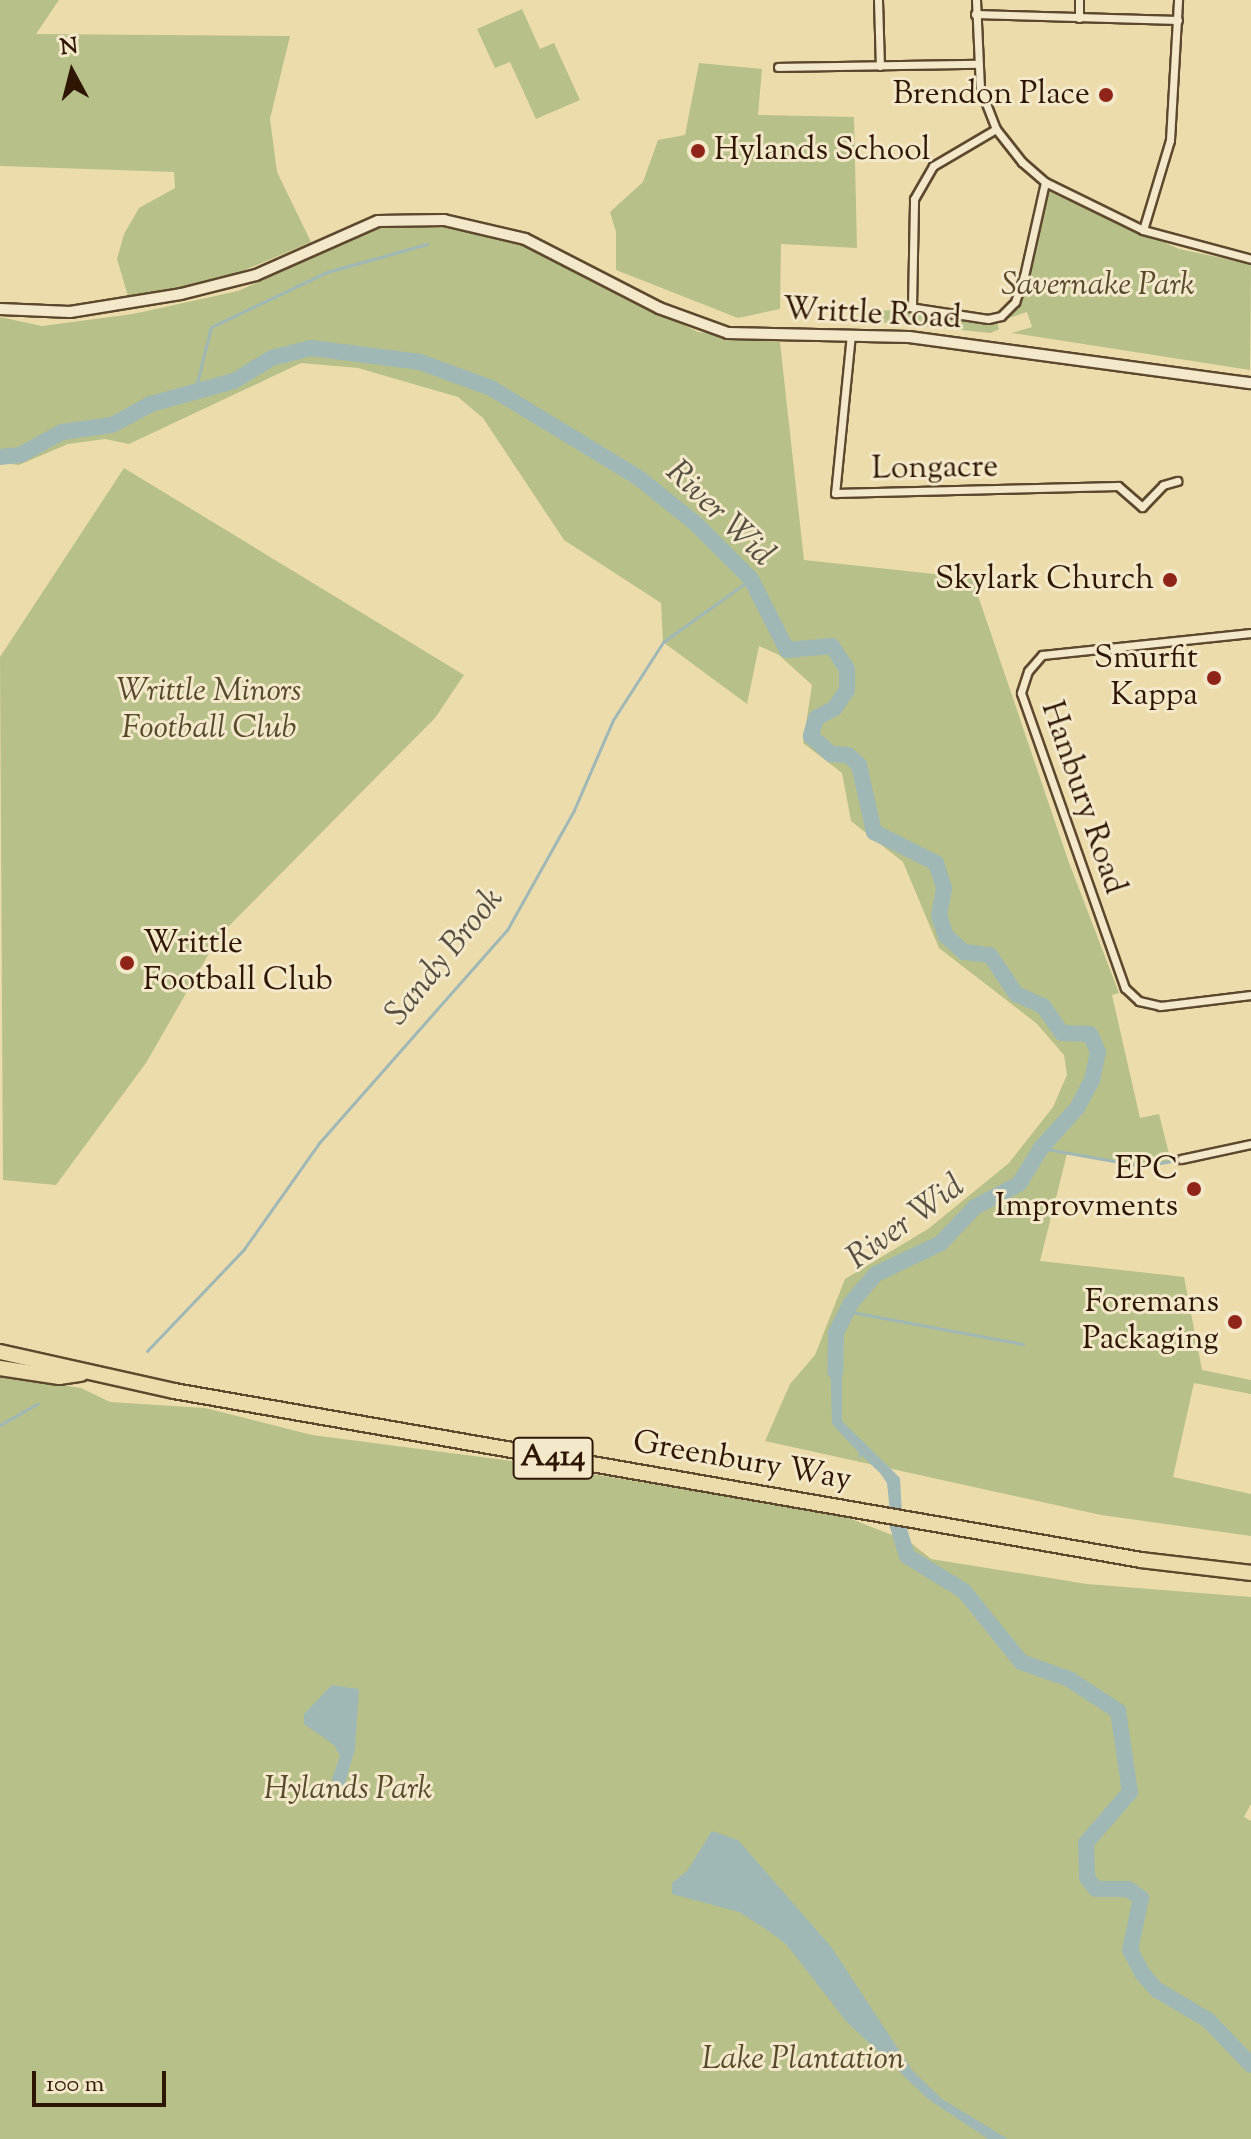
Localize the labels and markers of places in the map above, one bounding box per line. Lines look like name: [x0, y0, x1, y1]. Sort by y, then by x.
place label: Brendon Place: [893, 76, 1090, 114]
marker: Brendon Place: [1097, 86, 1115, 104]
place label: Hylands School: [714, 132, 930, 170]
marker: Hylands School: [689, 142, 707, 160]
place label: Skylark Church: [935, 561, 1154, 599]
marker: Skylark Church: [1161, 571, 1179, 589]
place label: Smurfit Kappa: [1094, 641, 1198, 716]
marker: Smurfit Kappa: [1205, 669, 1223, 687]
place label: Writtle Football Club: [143, 926, 333, 1001]
marker: Writtle Football Club: [118, 954, 136, 972]
place label: EPC Improvments: [995, 1152, 1178, 1227]
marker: EPC Improvments: [1185, 1180, 1203, 1198]
place label: Foremans Packaging: [1082, 1285, 1219, 1360]
marker: Foremans Packaging: [1226, 1313, 1244, 1331]

